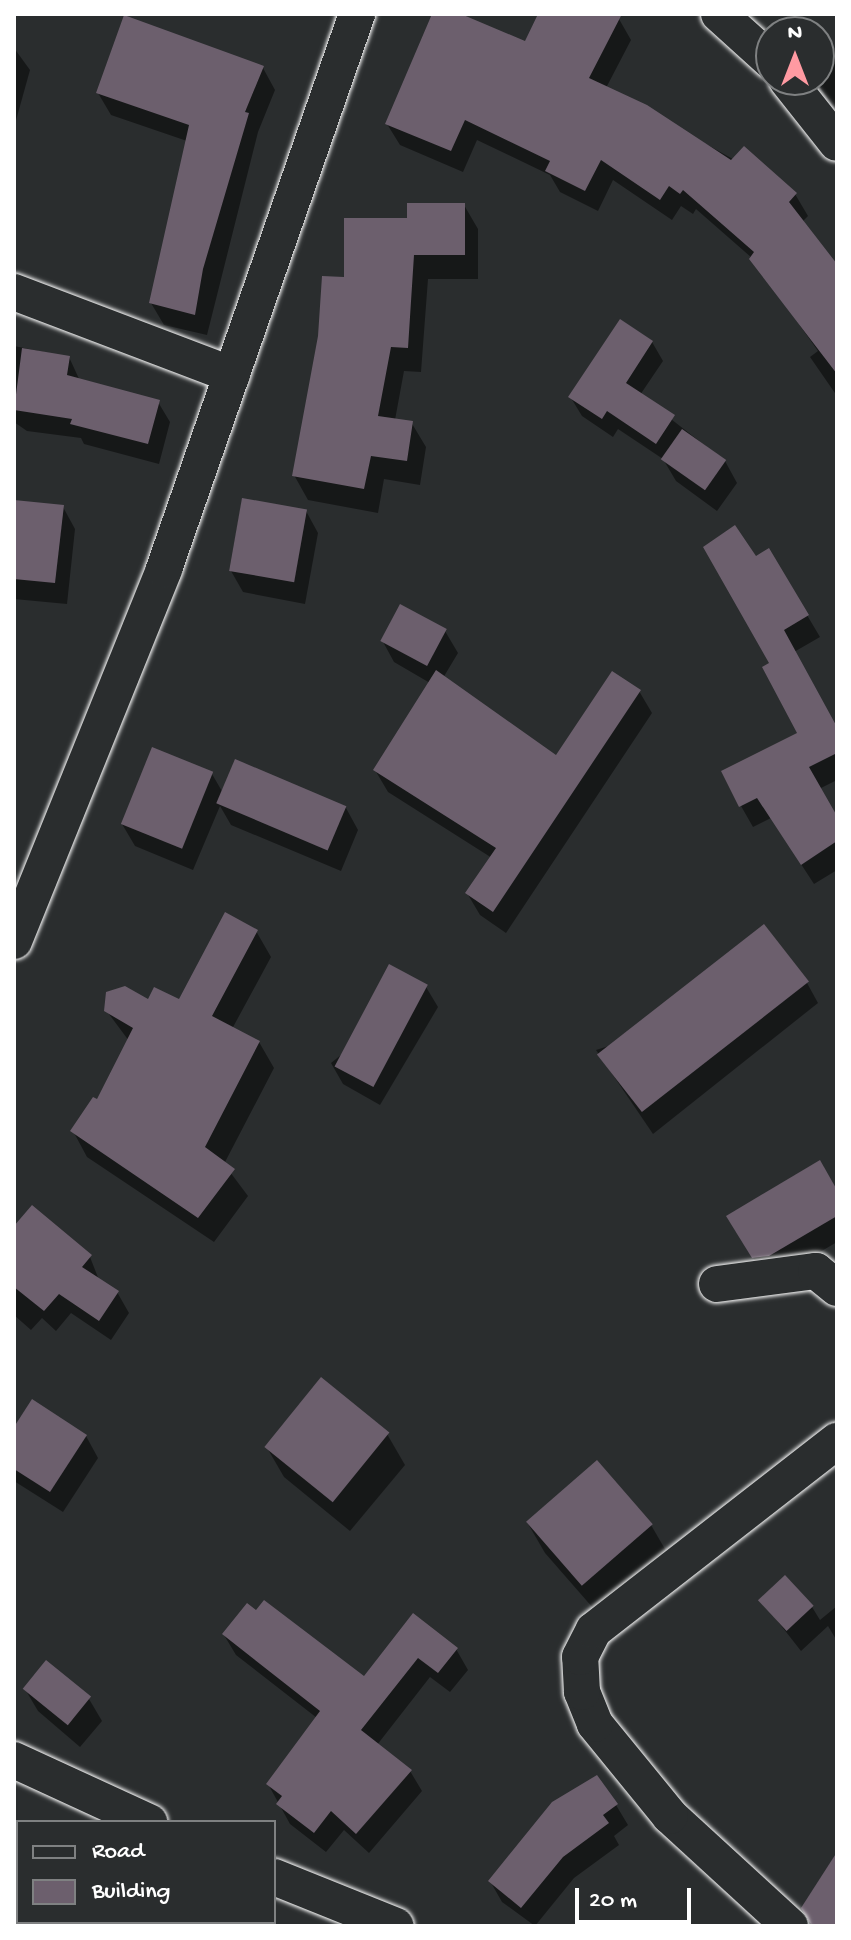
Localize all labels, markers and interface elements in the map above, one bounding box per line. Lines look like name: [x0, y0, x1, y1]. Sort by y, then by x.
north arrow: [755, 16, 835, 96]
text: N: [788, 21, 802, 47]
legend: [16, 1820, 276, 1924]
text: Road: [92, 1838, 144, 1867]
scale bar: [579, 1872, 695, 1922]
text: Building: [92, 1878, 170, 1907]
text: 20 m: [589, 1887, 637, 1916]

